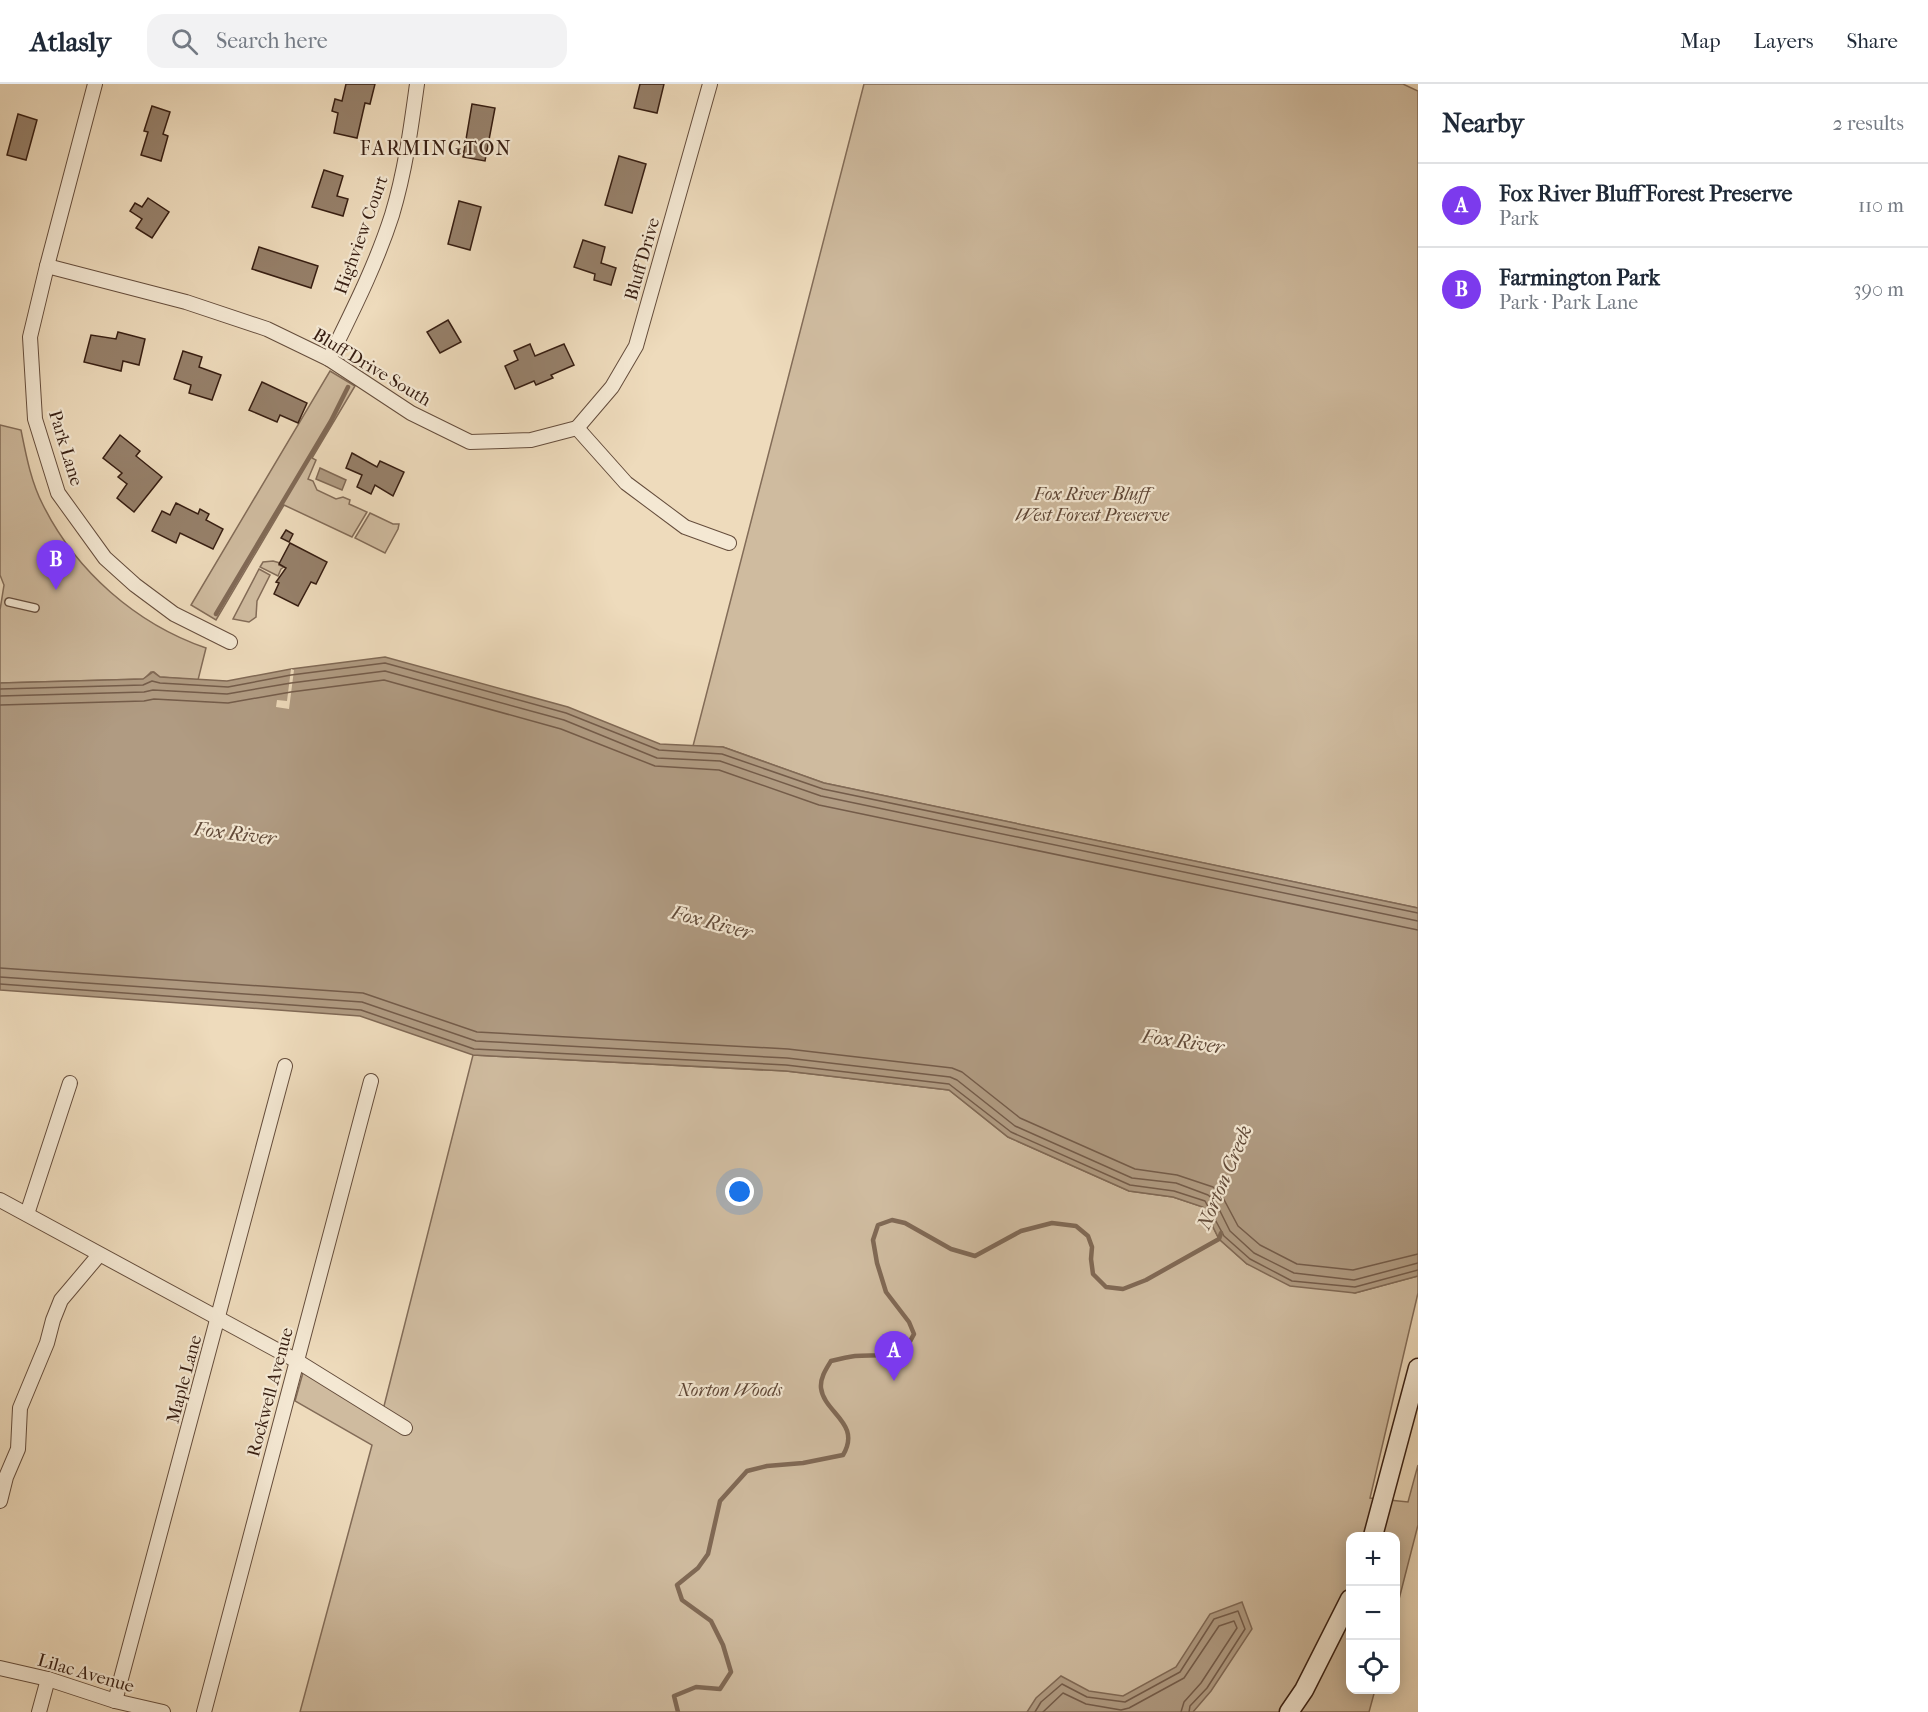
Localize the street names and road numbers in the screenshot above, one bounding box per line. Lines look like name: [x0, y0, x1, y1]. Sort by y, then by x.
street label: Highview Court: [330, 173, 393, 297]
street label: Bluff Drive: [621, 215, 664, 303]
street label: Bluff Drive South: [309, 324, 435, 411]
street label: Park Lane: [44, 408, 87, 489]
street label: Rockwell Avenue: [243, 1325, 298, 1459]
street label: Maple Lane: [163, 1333, 206, 1426]
street label: Lilac Avenue: [35, 1650, 137, 1697]

